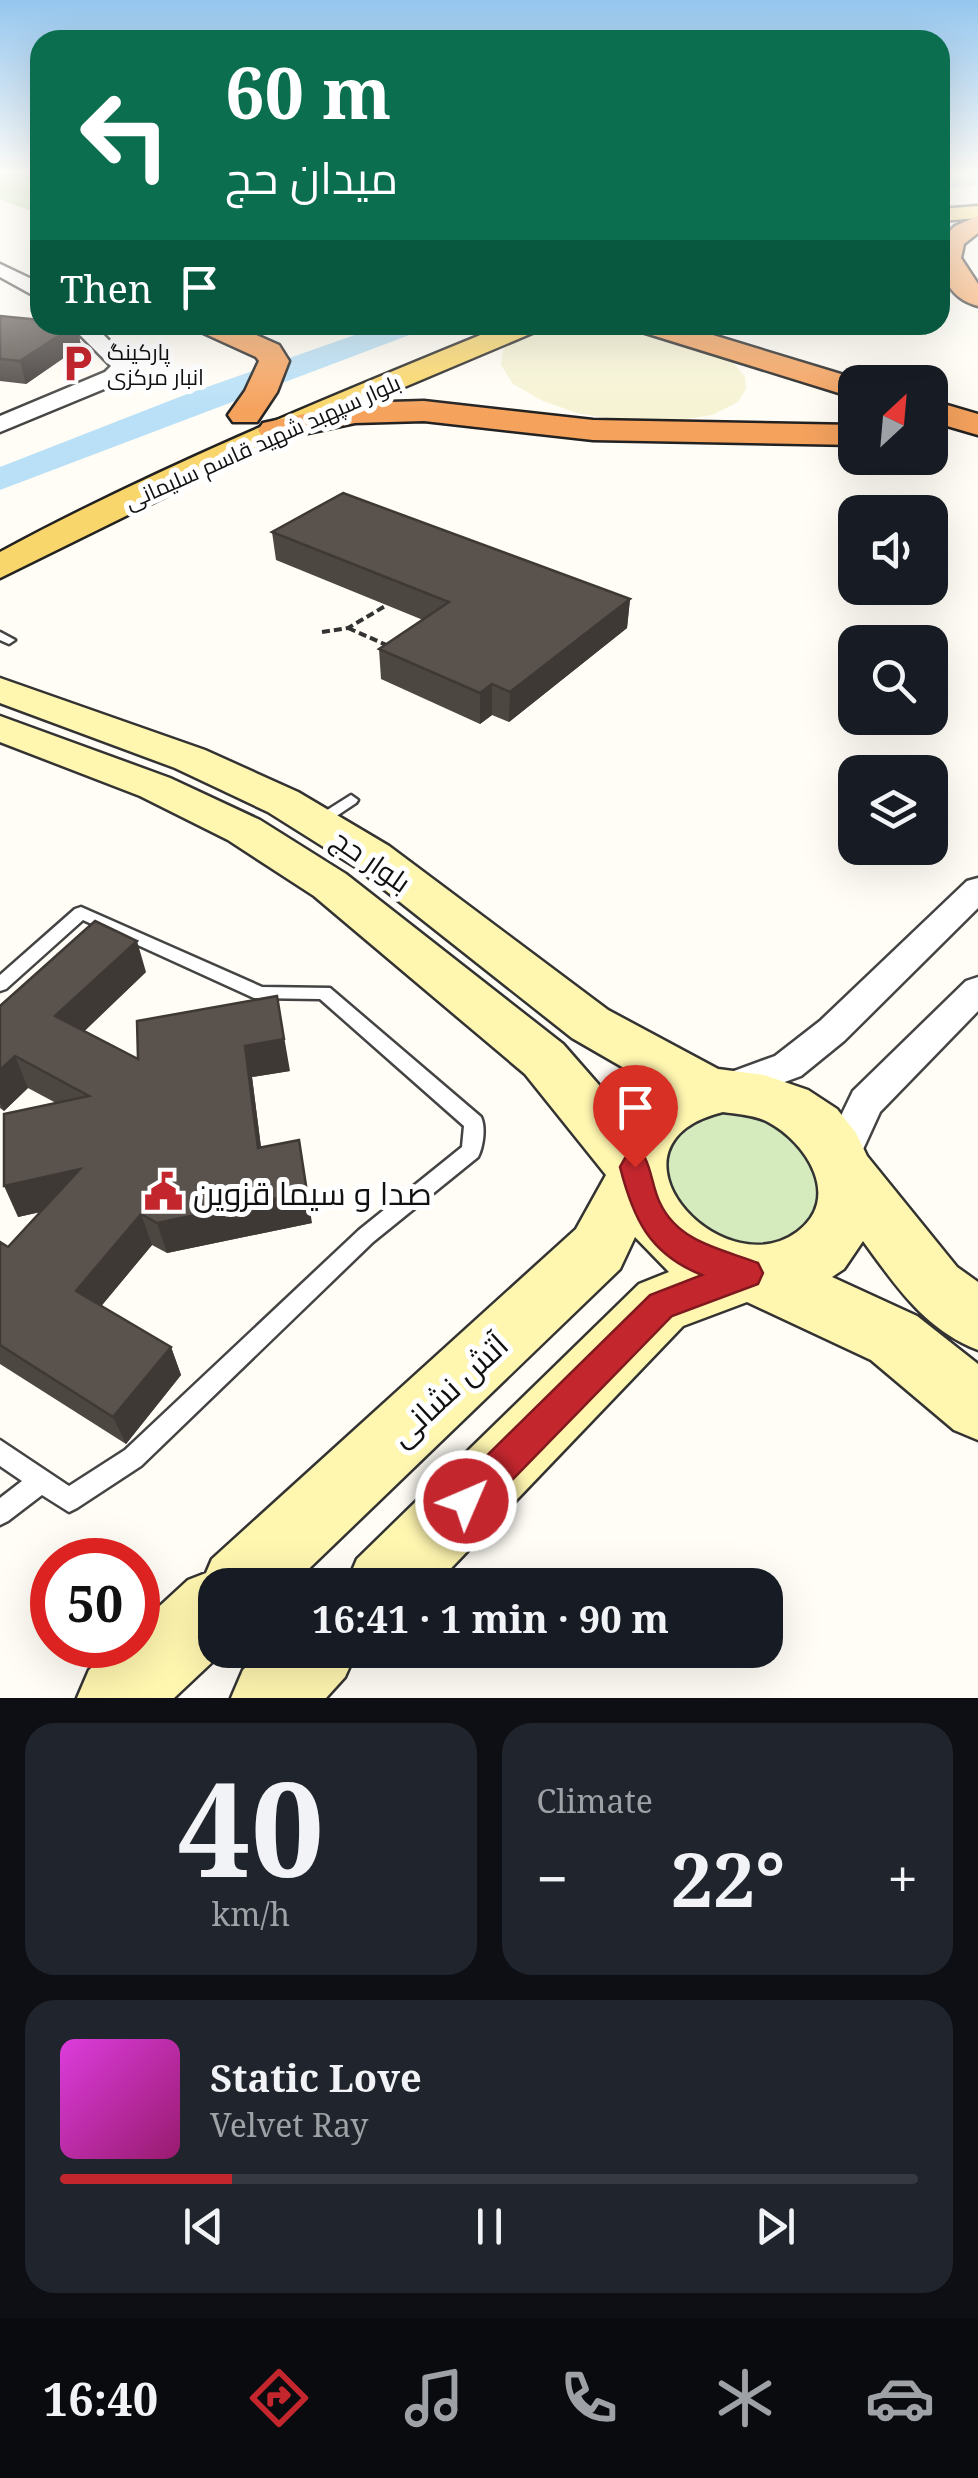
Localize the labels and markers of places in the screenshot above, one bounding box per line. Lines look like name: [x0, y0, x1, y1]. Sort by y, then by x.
place label: پارکینگ انبار مرکزی: [107, 336, 204, 391]
parking icon: پارکینگ انبار مرکزی: [56, 343, 98, 385]
pin: [593, 1065, 678, 1168]
public building icon: صدا و سیما قزوین: [142, 1171, 184, 1213]
place label: صدا و سیما قزوین: [193, 1171, 432, 1214]

